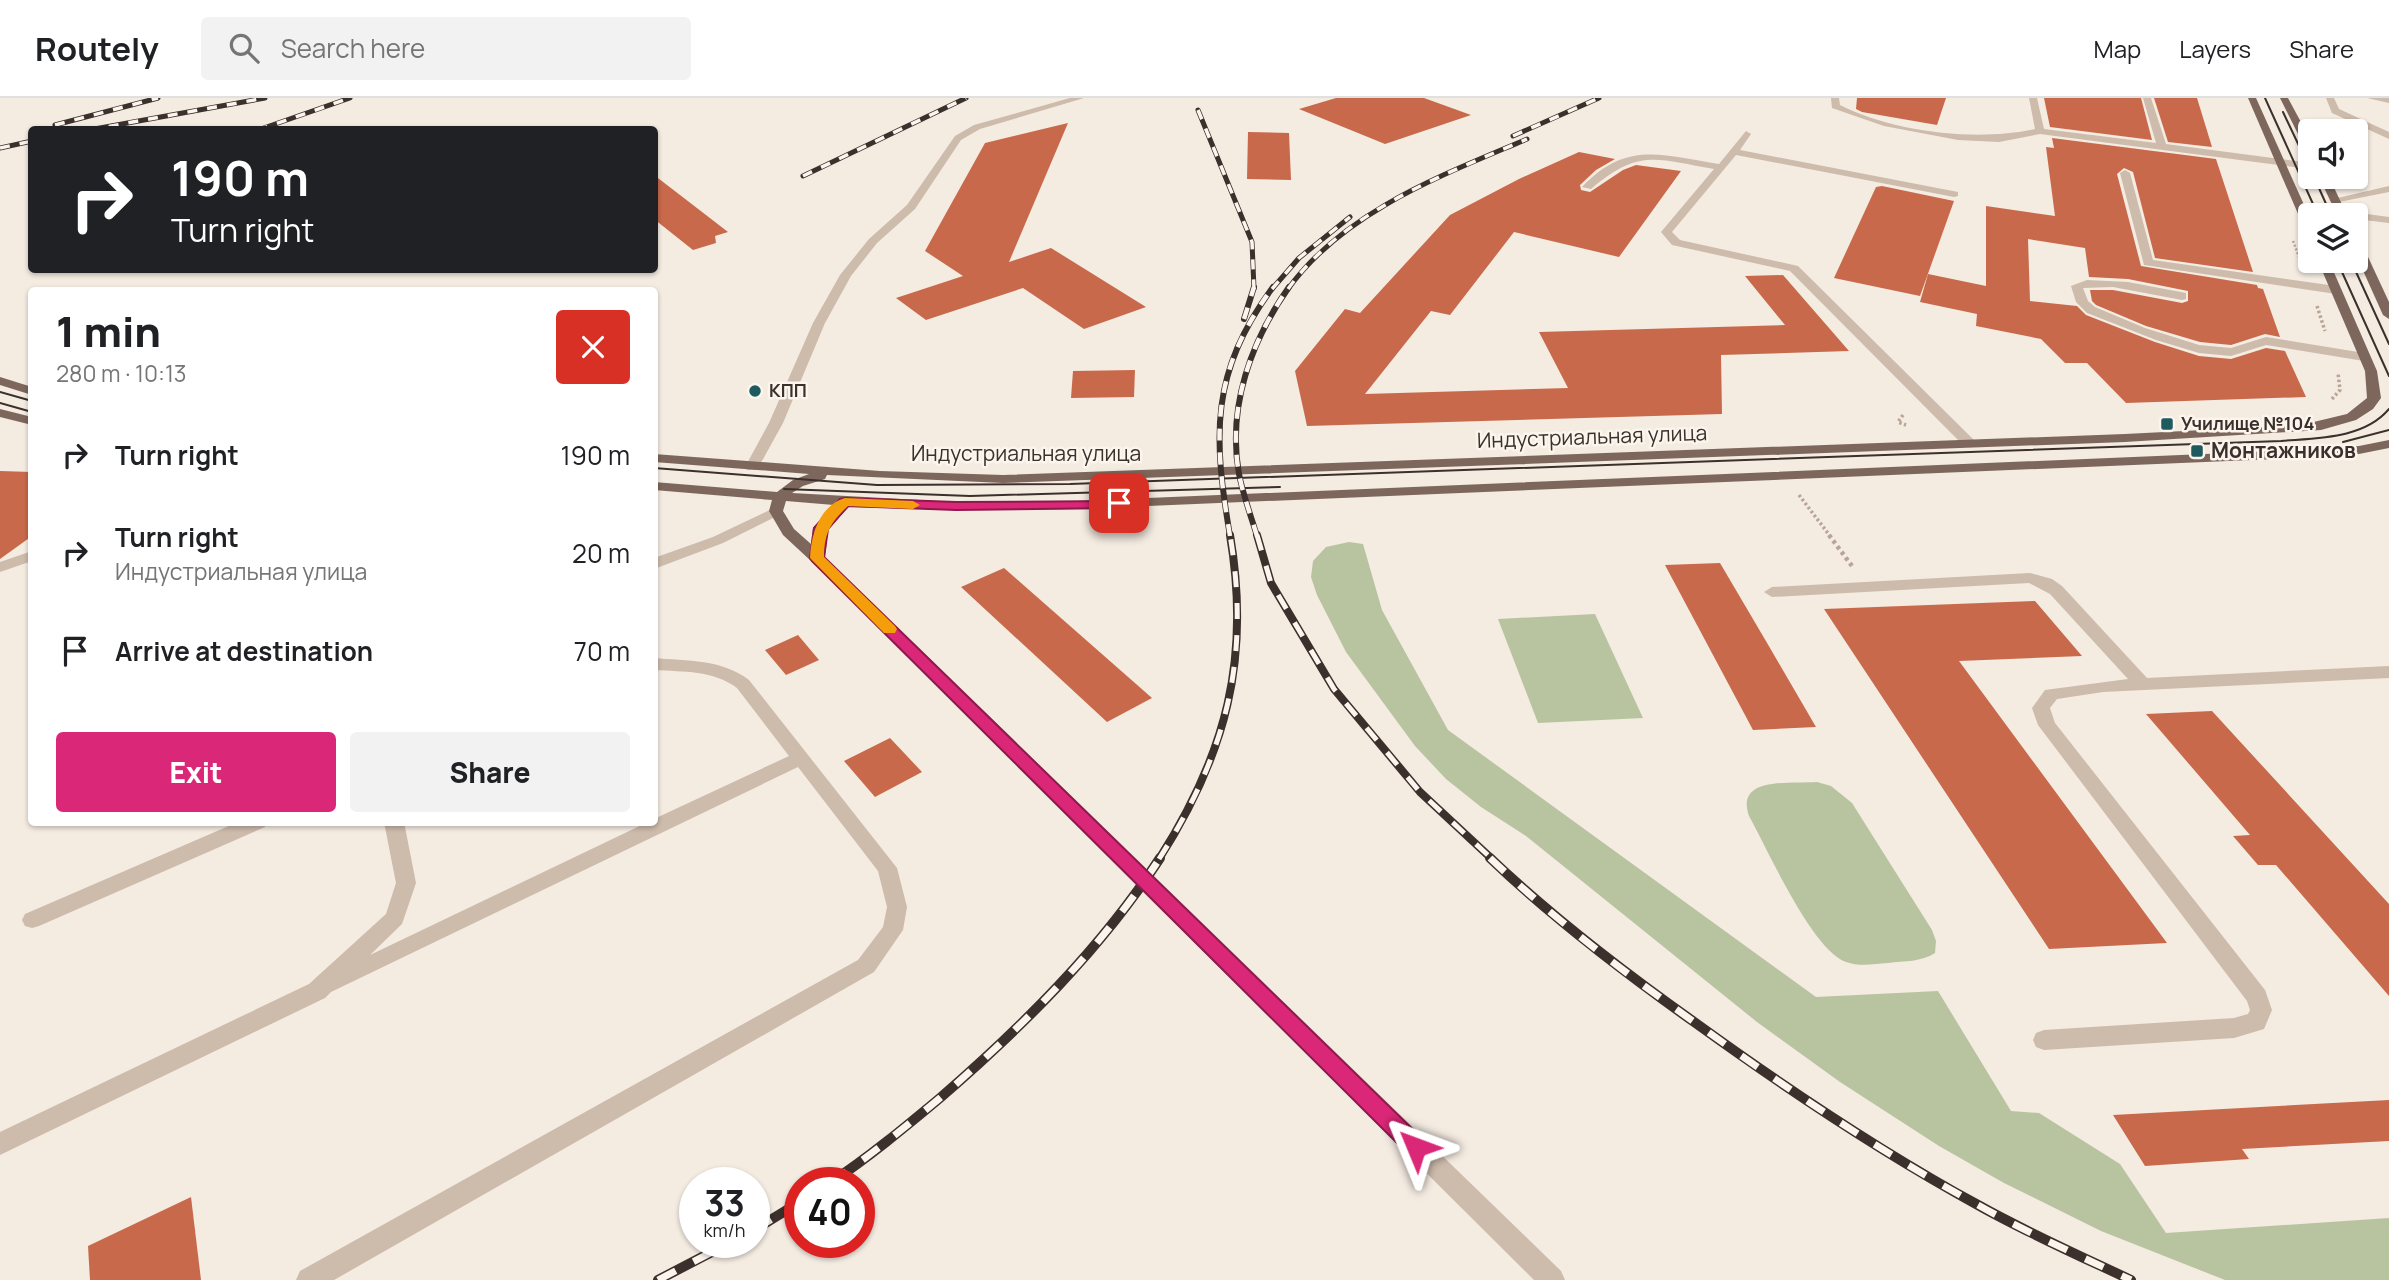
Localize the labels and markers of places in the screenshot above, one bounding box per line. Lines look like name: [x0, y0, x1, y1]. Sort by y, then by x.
place label: КПП: [769, 378, 807, 402]
marker: КПП: [747, 383, 763, 399]
place label: Училище №104: [2181, 411, 2314, 435]
marker: Училище №104: [2159, 416, 2175, 432]
place label: Монтажников: [2211, 436, 2356, 464]
marker: Монтажников: [2189, 443, 2205, 459]
pin: [1089, 473, 1149, 533]

